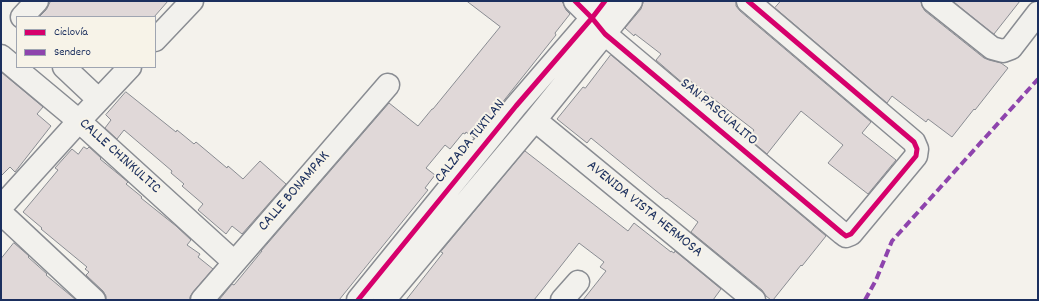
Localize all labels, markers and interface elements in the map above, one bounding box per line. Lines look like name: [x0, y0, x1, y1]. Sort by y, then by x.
legend: [16, 16, 156, 68]
text: Ciclovía: [54, 24, 88, 41]
text: Sendero: [54, 44, 91, 61]
street label: SAN PASCUALITO: [676, 75, 760, 151]
street label: CALZADA TUXTLAN: [432, 97, 510, 187]
street label: CALLE CHINKULTIC: [74, 116, 164, 198]
street label: CALLE BONAMPAK: [255, 148, 335, 236]
street label: AVENIDA VISTA HERMOSA: [582, 158, 706, 262]

